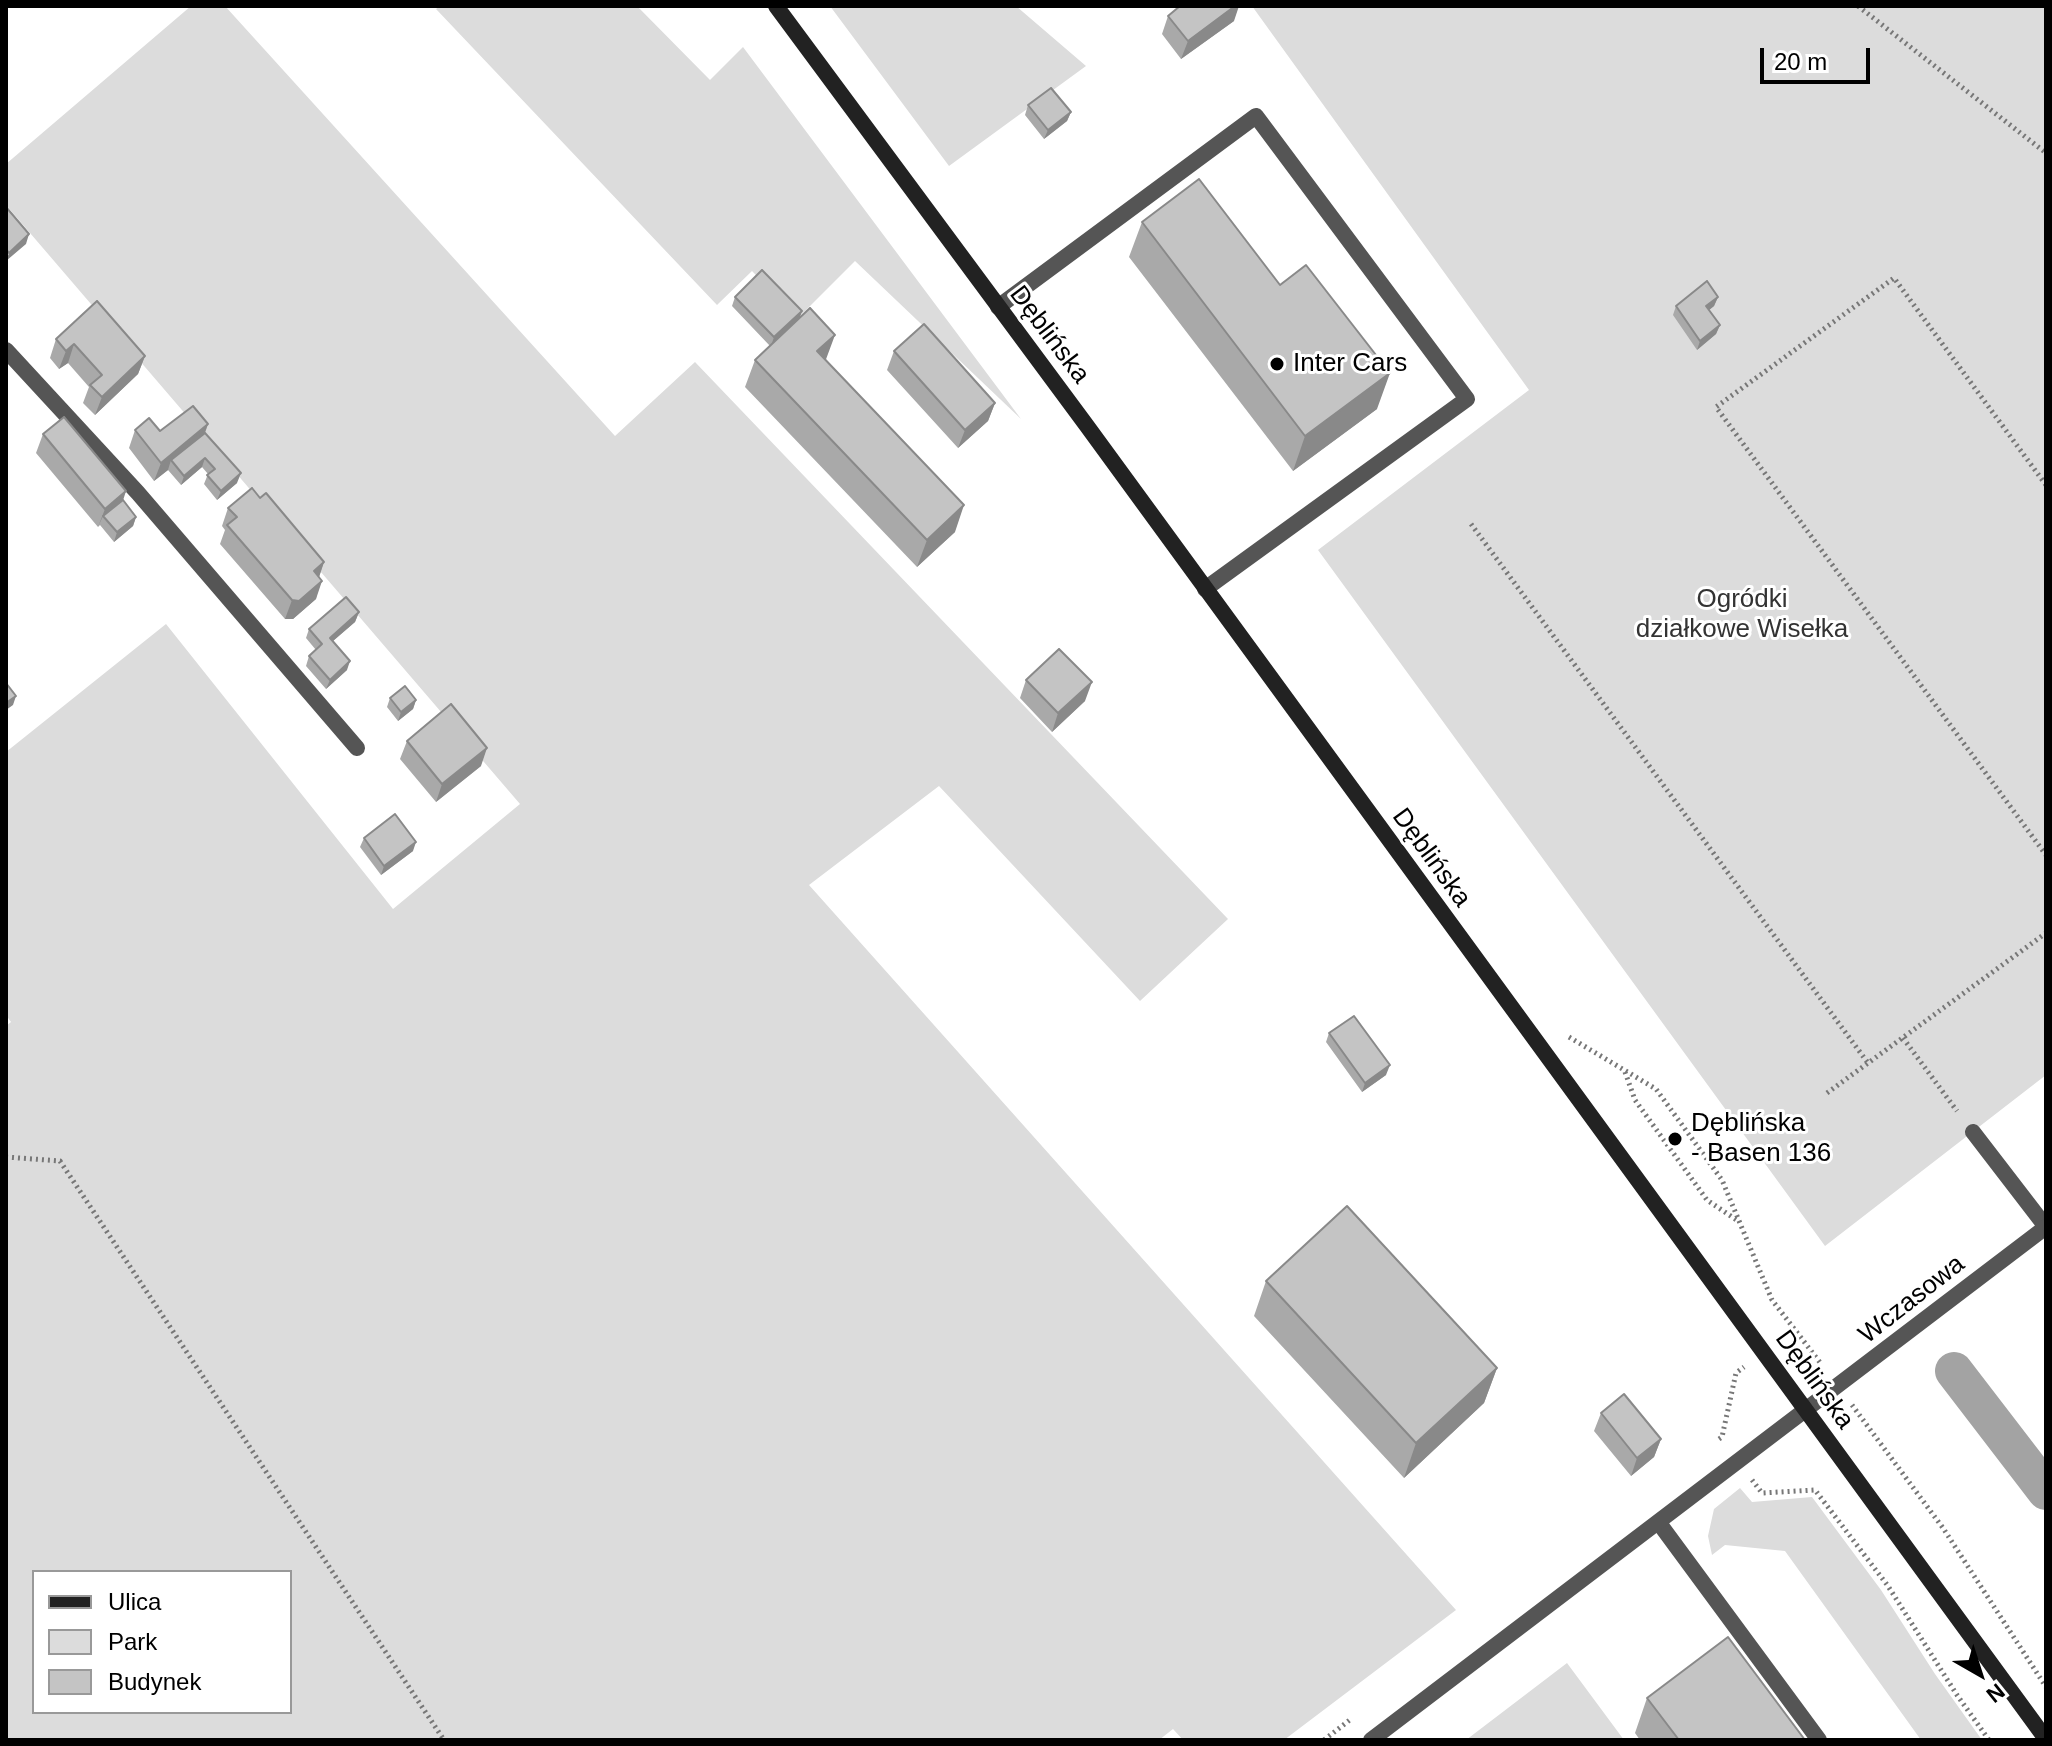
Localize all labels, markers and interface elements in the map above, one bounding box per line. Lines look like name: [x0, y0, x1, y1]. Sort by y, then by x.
scale bar: [1764, 32, 1874, 82]
text: 20 m: [1774, 48, 1827, 75]
street label: Dęblińska: [1002, 280, 1096, 390]
place label: Inter Cars: [1293, 348, 1407, 380]
marker: Inter Cars: [1268, 355, 1286, 373]
park label: Ogródki działkowe Wisełka: [1636, 584, 1848, 646]
street label: Dęblińska: [1385, 803, 1477, 913]
place label: Dęblińska - Basen 136: [1691, 1108, 1831, 1170]
marker: Dęblińska - Basen 136: [1666, 1130, 1684, 1148]
street label: Wczasowa: [1853, 1249, 1971, 1351]
street label: Dęblińska: [1768, 1325, 1860, 1435]
legend: [32, 1570, 292, 1714]
text: Ulica: [108, 1588, 161, 1615]
text: Park: [108, 1628, 157, 1655]
north arrow: [1940, 1634, 2020, 1714]
text: Budynek: [108, 1668, 201, 1695]
text: N: [1981, 1678, 2009, 1708]

